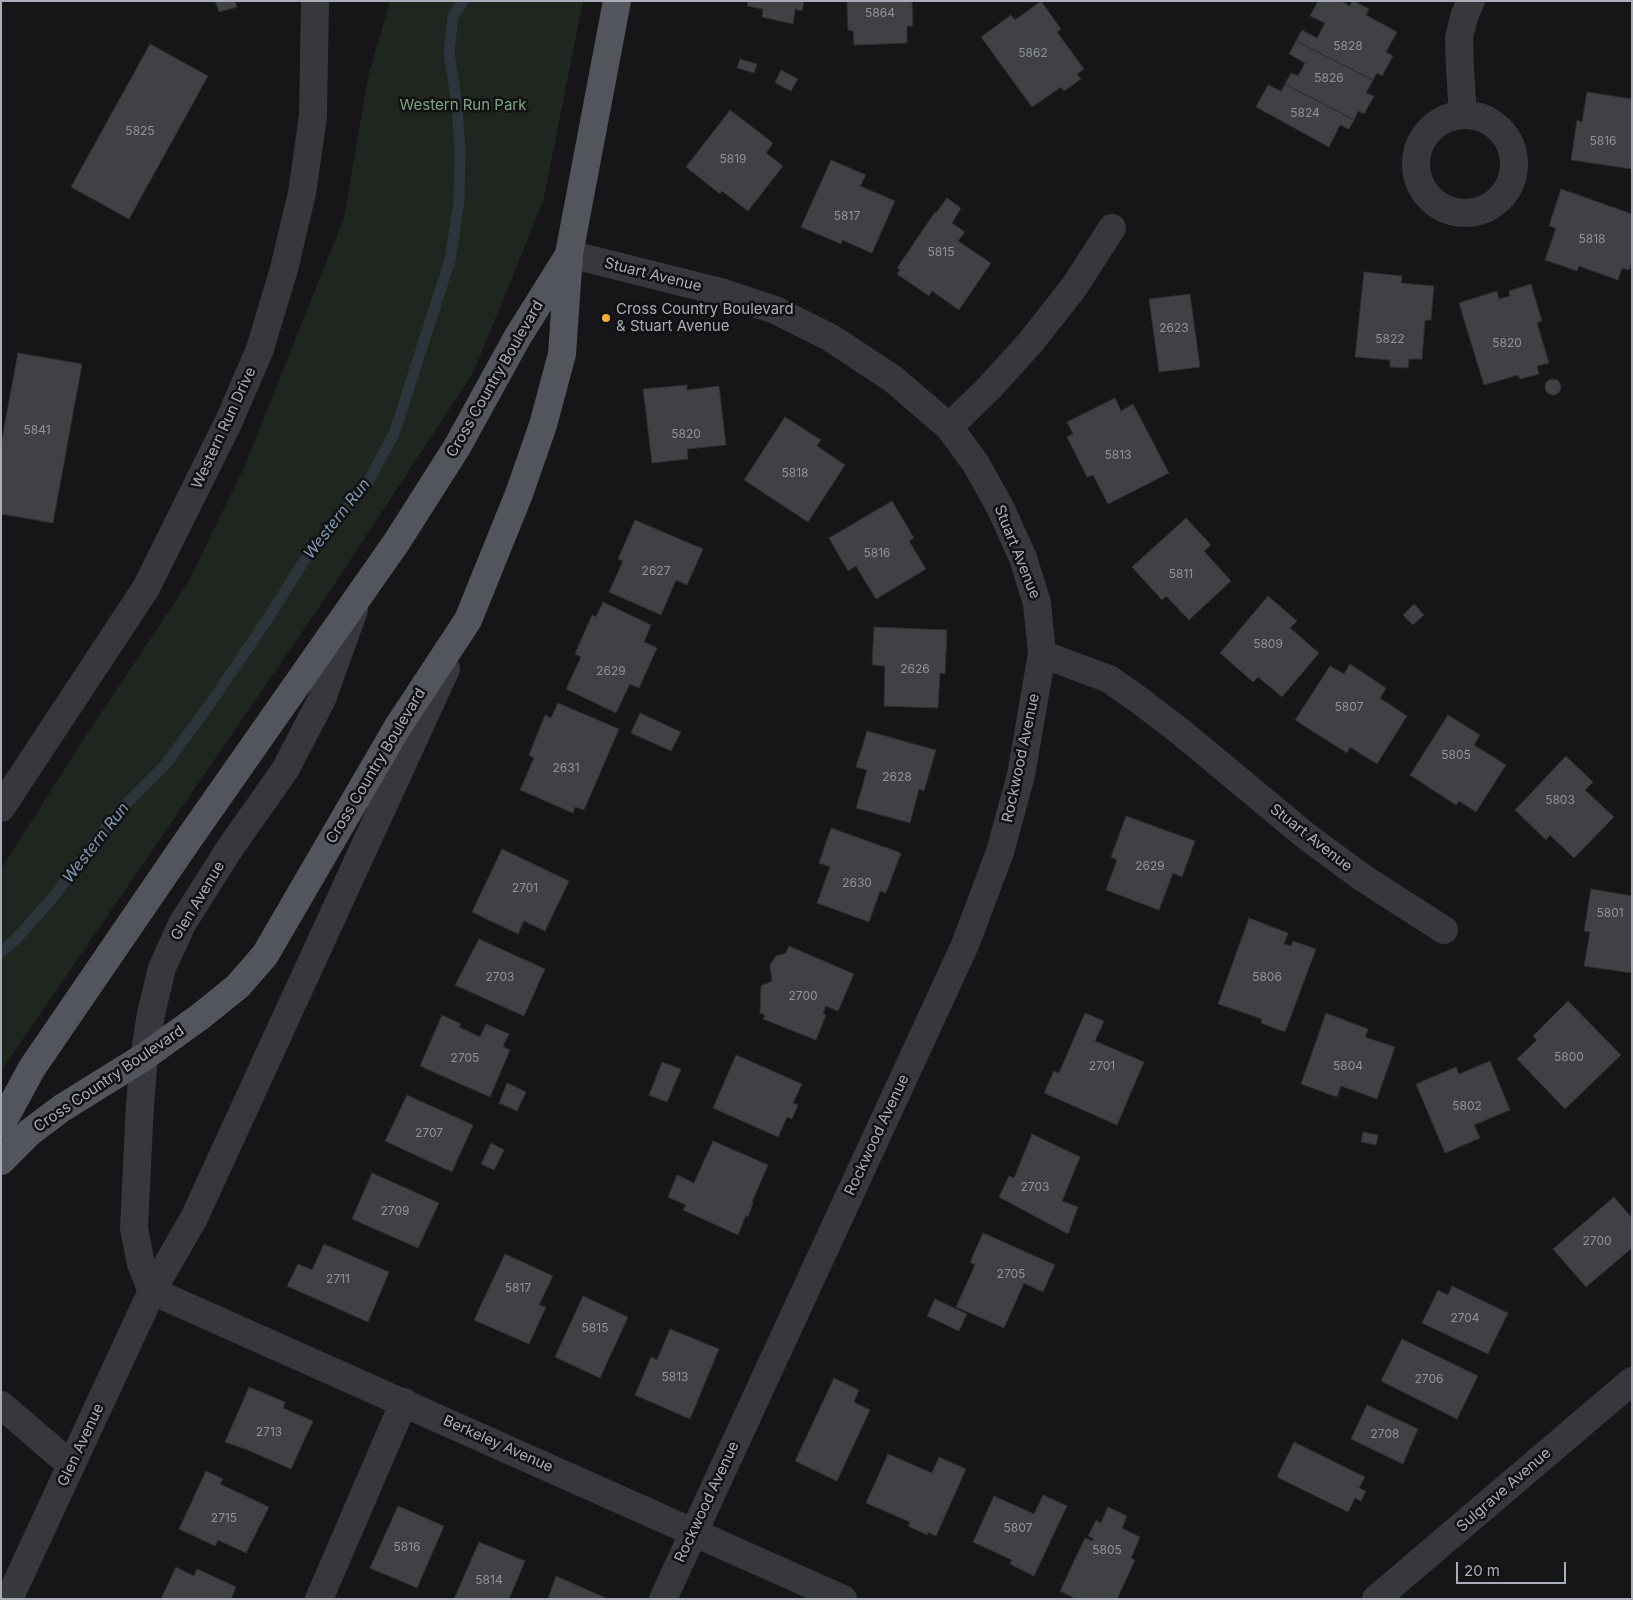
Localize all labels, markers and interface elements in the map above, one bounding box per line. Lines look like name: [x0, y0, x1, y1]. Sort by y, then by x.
house number: 5864: [865, 6, 895, 20]
house number: 5828: [1333, 39, 1363, 53]
house number: 5862: [1018, 46, 1048, 60]
house number: 5826: [1314, 71, 1344, 85]
park label: Western Run Park: [400, 96, 526, 114]
house number: 5824: [1290, 106, 1320, 120]
house number: 5825: [125, 124, 155, 138]
house number: 5816: [1589, 134, 1617, 148]
house number: 5819: [719, 152, 747, 166]
house number: 5817: [834, 209, 860, 223]
house number: 5818: [1578, 232, 1606, 246]
house number: 5815: [928, 245, 954, 259]
street label: Stuart Avenue: [603, 254, 703, 296]
street label: Cross Country Boulevard: [443, 298, 547, 460]
place label: Cross Country Boulevard & Stuart Avenue: [616, 300, 794, 335]
marker: Cross Country Boulevard & Stuart Avenue: [600, 312, 612, 324]
house number: 2623: [1159, 321, 1189, 335]
house number: 5822: [1375, 332, 1405, 346]
house number: 5820: [1492, 336, 1522, 350]
street label: Western Run Drive: [188, 364, 260, 492]
house number: 5841: [23, 423, 51, 437]
house number: 5820: [671, 427, 701, 441]
house number: 5813: [1104, 448, 1132, 462]
house number: 5818: [781, 466, 809, 480]
water label: Western Run: [300, 475, 374, 563]
street label: Stuart Avenue: [990, 502, 1044, 602]
house number: 5816: [863, 546, 891, 560]
house number: 2627: [642, 564, 670, 578]
house number: 5811: [1169, 567, 1193, 581]
house number: 5809: [1253, 637, 1283, 651]
house number: 2626: [900, 662, 930, 676]
house number: 2629: [596, 664, 626, 678]
street label: Cross Country Boulevard: [323, 685, 429, 847]
street label: Rockwood Avenue: [999, 692, 1043, 824]
house number: 5807: [1335, 700, 1363, 714]
house number: 5805: [1441, 748, 1471, 762]
house number: 2631: [552, 761, 580, 775]
house number: 2628: [882, 770, 912, 784]
house number: 5803: [1545, 793, 1575, 807]
water label: Western Run: [59, 799, 133, 887]
street label: Stuart Avenue: [1266, 800, 1356, 876]
street label: Glen Avenue: [167, 858, 229, 944]
house number: 2629: [1135, 859, 1165, 873]
house number: 2630: [842, 876, 872, 890]
house number: 2701: [512, 881, 538, 895]
house number: 5801: [1596, 906, 1624, 920]
house number: 2703: [486, 970, 514, 984]
house number: 5806: [1252, 970, 1282, 984]
house number: 2700: [788, 989, 818, 1003]
street label: Cross Country Boulevard: [30, 1022, 188, 1136]
house number: 5800: [1554, 1050, 1584, 1064]
house number: 2705: [451, 1051, 479, 1065]
house number: 2701: [1089, 1059, 1115, 1073]
house number: 5804: [1333, 1059, 1363, 1073]
street label: Rockwood Avenue: [841, 1072, 913, 1198]
house number: 5802: [1452, 1099, 1482, 1113]
house number: 2707: [415, 1126, 443, 1140]
house number: 2703: [1021, 1180, 1049, 1194]
house number: 2709: [381, 1204, 409, 1218]
house number: 2700: [1582, 1234, 1612, 1248]
house number: 2705: [997, 1267, 1025, 1281]
house number: 2711: [326, 1272, 350, 1286]
house number: 5817: [505, 1281, 531, 1295]
house number: 2704: [1450, 1311, 1480, 1325]
house number: 5815: [582, 1321, 608, 1335]
house number: 5813: [661, 1370, 689, 1384]
house number: 2706: [1415, 1372, 1443, 1386]
street label: Glen Avenue: [54, 1401, 108, 1489]
street label: Berkeley Avenue: [440, 1412, 556, 1476]
house number: 2713: [256, 1425, 282, 1439]
house number: 2708: [1371, 1427, 1399, 1441]
street label: Rockwood Avenue: [671, 1439, 743, 1565]
street label: Sulgrave Avenue: [1453, 1444, 1555, 1536]
house number: 2715: [211, 1511, 237, 1525]
house number: 5807: [1004, 1521, 1032, 1535]
house number: 5816: [393, 1540, 421, 1554]
house number: 5805: [1092, 1543, 1122, 1557]
scale bar: [1458, 1552, 1568, 1584]
text: 20 m: [1464, 1561, 1500, 1580]
house number: 5814: [475, 1573, 503, 1587]

